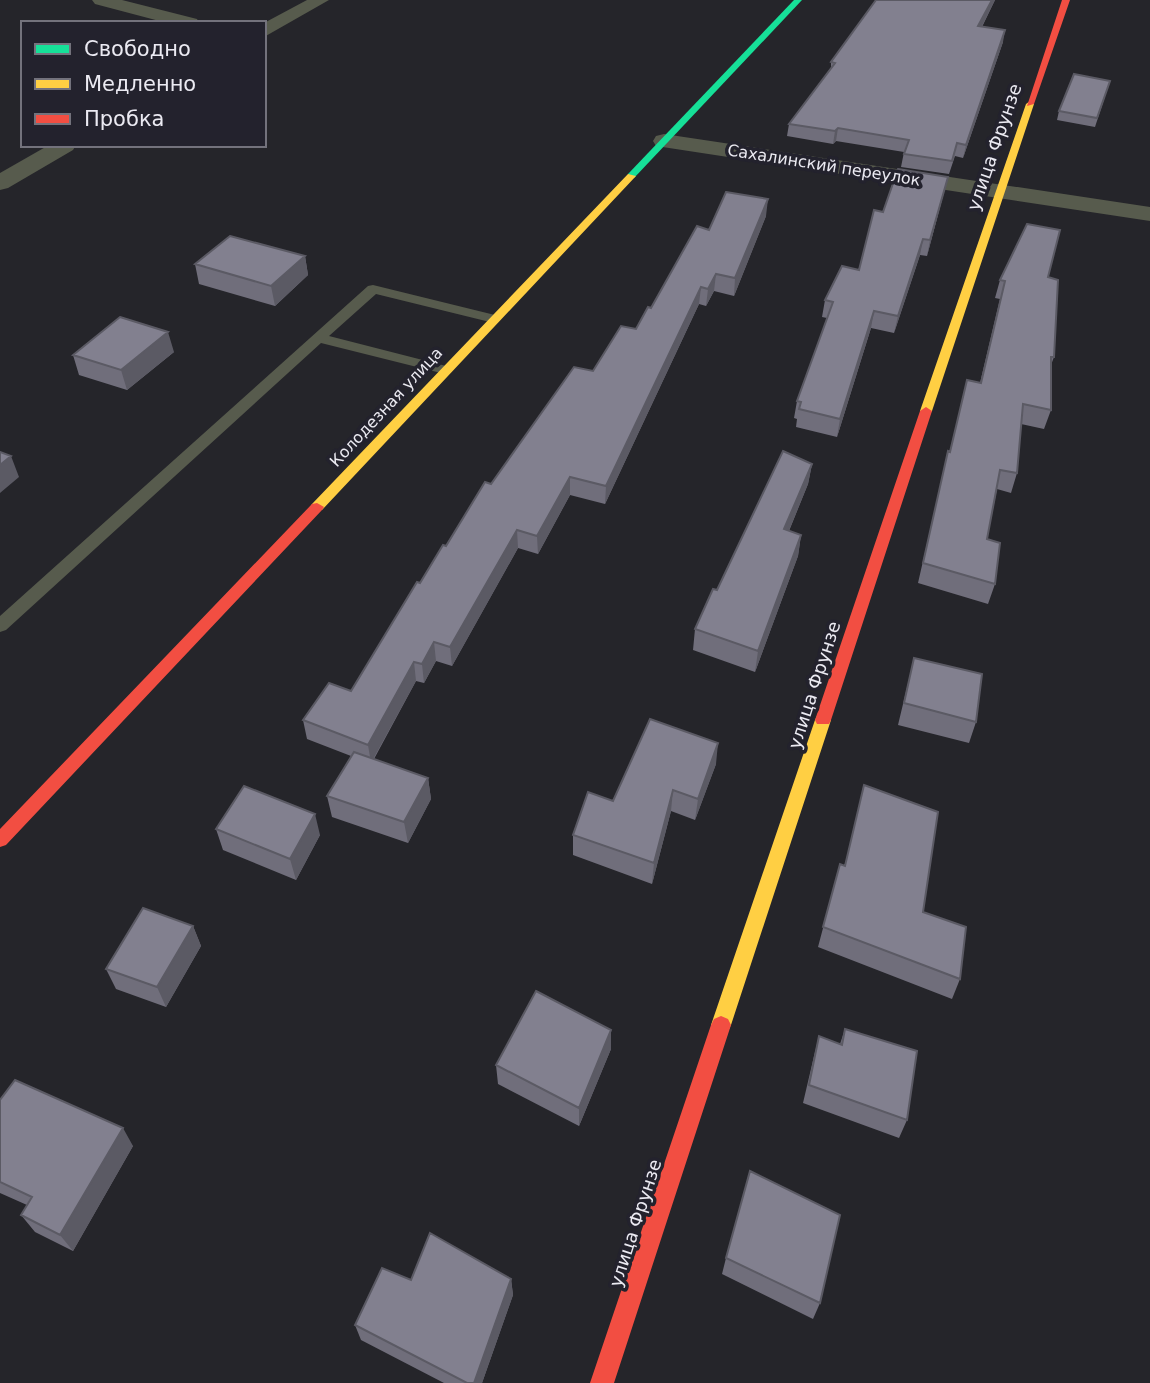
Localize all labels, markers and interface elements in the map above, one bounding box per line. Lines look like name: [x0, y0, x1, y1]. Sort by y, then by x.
legend: [21, 21, 266, 147]
text: Свободно: [84, 37, 191, 61]
text: Медленно: [84, 72, 196, 96]
street label: улица Фрунзе: [962, 81, 1026, 213]
text: Пробка: [84, 107, 164, 131]
street label: Сахалинский переулок: [726, 140, 922, 190]
street label: Колодезная улица: [326, 343, 446, 471]
street label: улица Фрунзе: [783, 619, 845, 751]
street label: улица Фрунзе: [604, 1157, 666, 1289]

